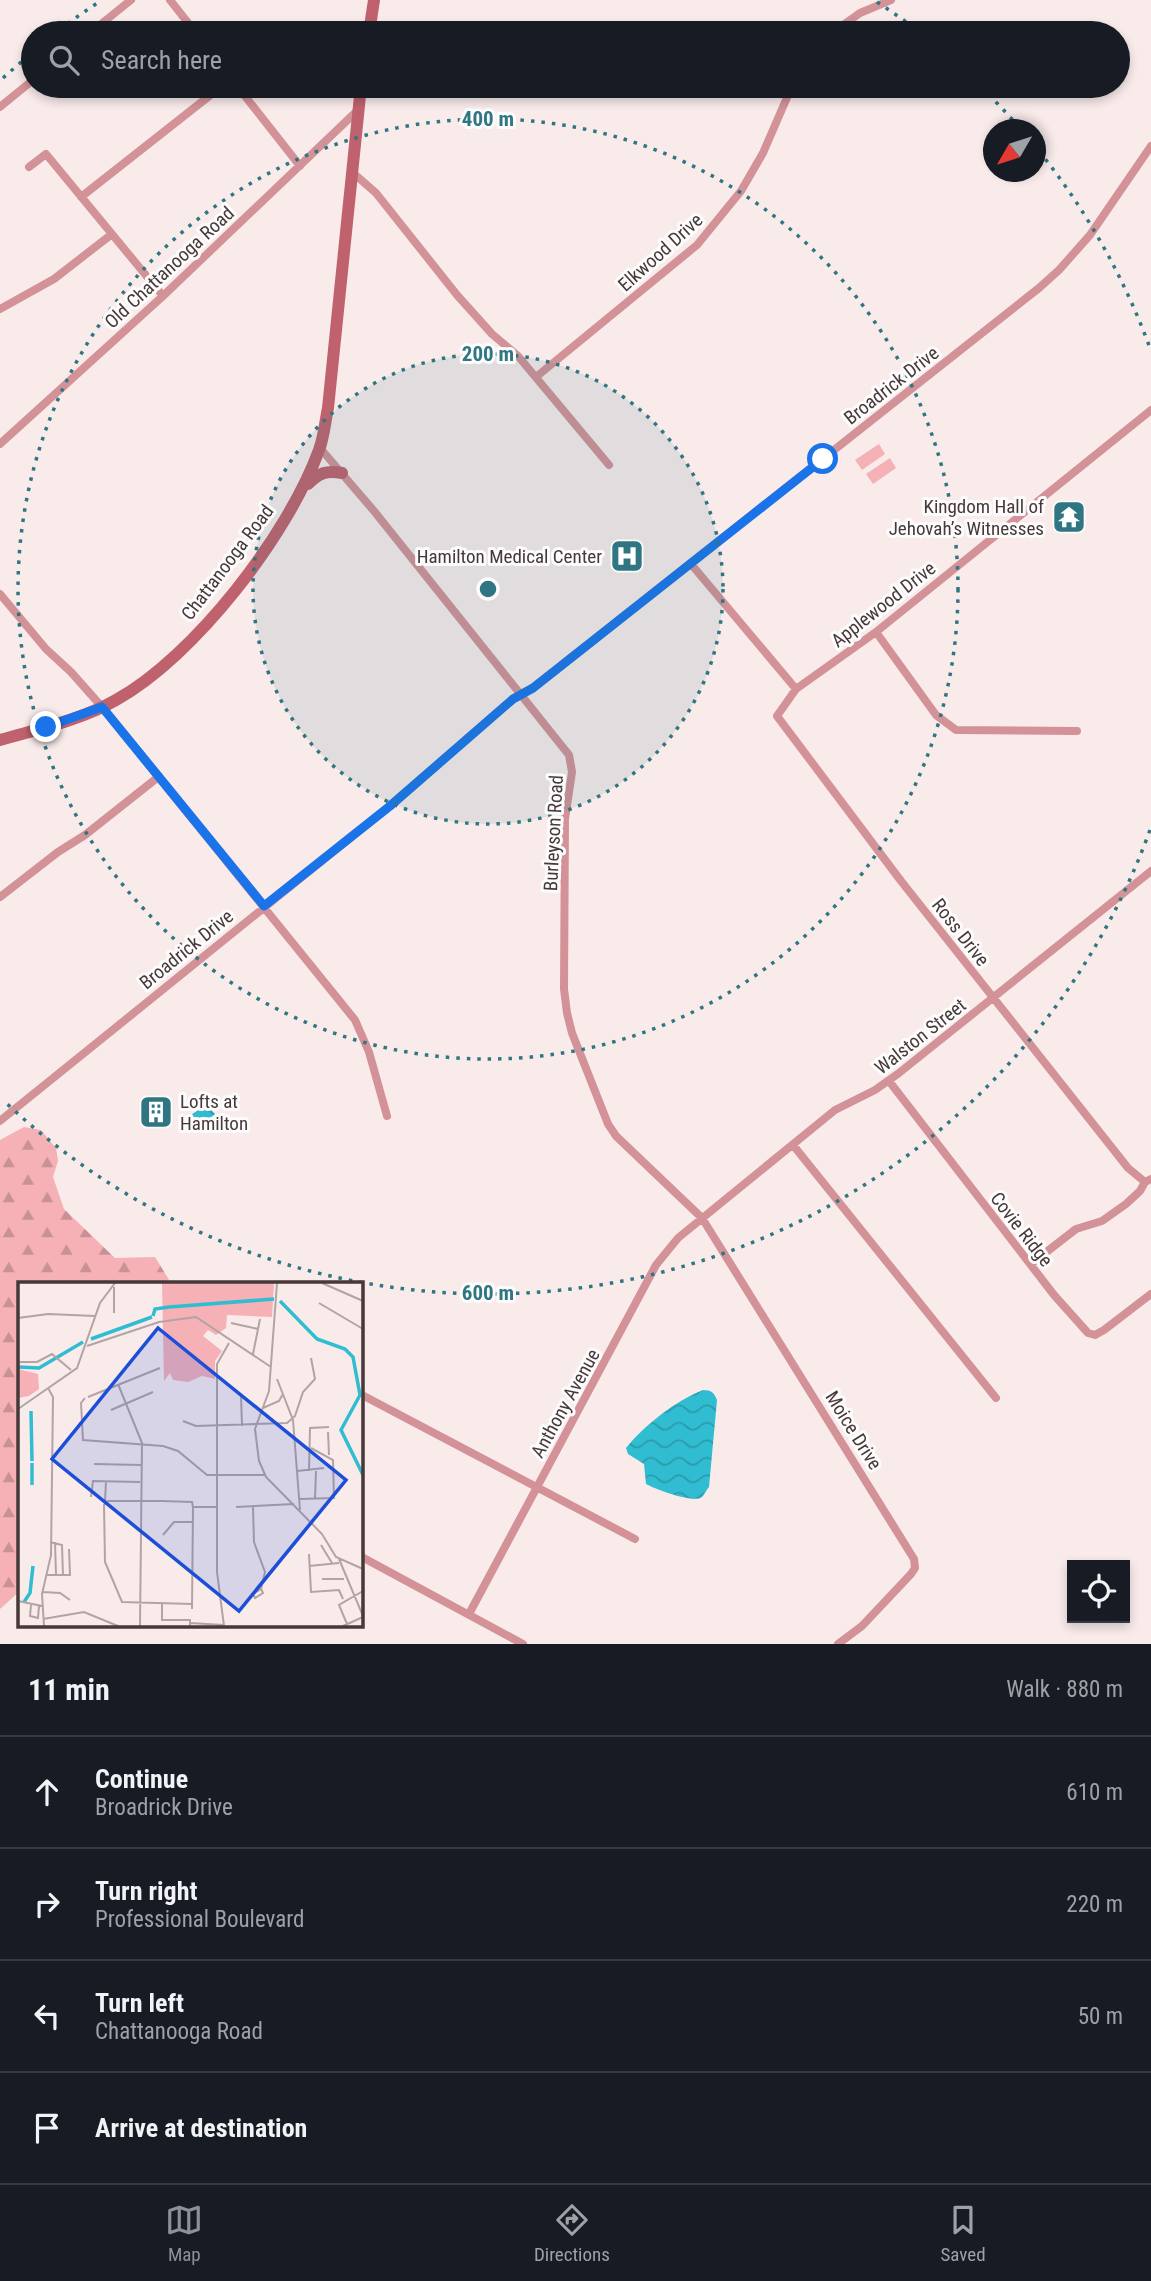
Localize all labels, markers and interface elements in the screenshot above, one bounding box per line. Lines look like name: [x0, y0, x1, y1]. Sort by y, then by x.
search box: [21, 21, 1130, 98]
icon: search: [45, 41, 83, 79]
text: Search here: [101, 45, 222, 75]
text: 400 m: [462, 107, 514, 131]
north arrow: [983, 119, 1046, 182]
street label: Old Chattanooga Road: [100, 202, 239, 333]
street label: Elkwood Drive: [613, 208, 707, 296]
street label: Broadrick Drive: [839, 341, 943, 429]
text: 200 m: [462, 342, 514, 366]
route start: [807, 443, 838, 474]
place label: Kingdom Hall of Jehovah’s Witnesses: [889, 495, 1044, 540]
temple icon: Kingdom Hall of Jehovah’s Witnesses: [1050, 498, 1088, 536]
street label: Chattanooga Road: [176, 500, 278, 625]
hospital icon: Hamilton Medical Center: [608, 537, 646, 575]
place label: Hamilton Medical Center: [417, 545, 602, 568]
street label: Applewood Drive: [827, 556, 940, 652]
centre of rings: [476, 577, 500, 601]
route end: [30, 711, 61, 742]
street label: Burleyson Road: [539, 774, 568, 892]
street label: Ross Drive: [927, 894, 994, 971]
street label: Broadrick Drive: [135, 905, 238, 994]
street label: Walston Street: [870, 994, 970, 1079]
place label: Lofts at Hamilton: [180, 1090, 248, 1135]
building icon: Lofts at Hamilton: [137, 1093, 175, 1131]
street label: Covie Ridge: [985, 1188, 1058, 1271]
text: 600 m: [462, 1281, 514, 1305]
inset map: [18, 1282, 362, 1626]
street label: Anthony Avenue: [526, 1345, 605, 1462]
street label: Moice Drive: [820, 1387, 887, 1474]
map controls: [1067, 1560, 1130, 1623]
button: locate: [1067, 1560, 1130, 1623]
text: 11 min: [28, 1672, 110, 1707]
text: Walk · 880 m: [1006, 1676, 1123, 1703]
text: Continue: [95, 1764, 188, 1794]
icon: ahead: [28, 1773, 66, 1811]
text: 610 m: [1066, 1779, 1123, 1806]
text: Broadrick Drive: [95, 1794, 233, 1821]
text: Turn right: [95, 1876, 197, 1906]
icon: right: [28, 1885, 66, 1923]
text: 220 m: [1066, 1891, 1123, 1918]
text: Professional Boulevard: [95, 1906, 304, 1933]
text: Turn left: [95, 1988, 184, 2018]
icon: left: [28, 1997, 66, 2035]
text: 50 m: [1078, 2003, 1123, 2030]
text: Chattanooga Road: [95, 2018, 263, 2045]
icon: arrive: [28, 2109, 66, 2147]
text: Arrive at destination: [95, 2113, 307, 2143]
tab: Map: [165, 2201, 203, 2266]
tab: Directions: [534, 2201, 610, 2266]
tab: Saved: [940, 2201, 986, 2266]

